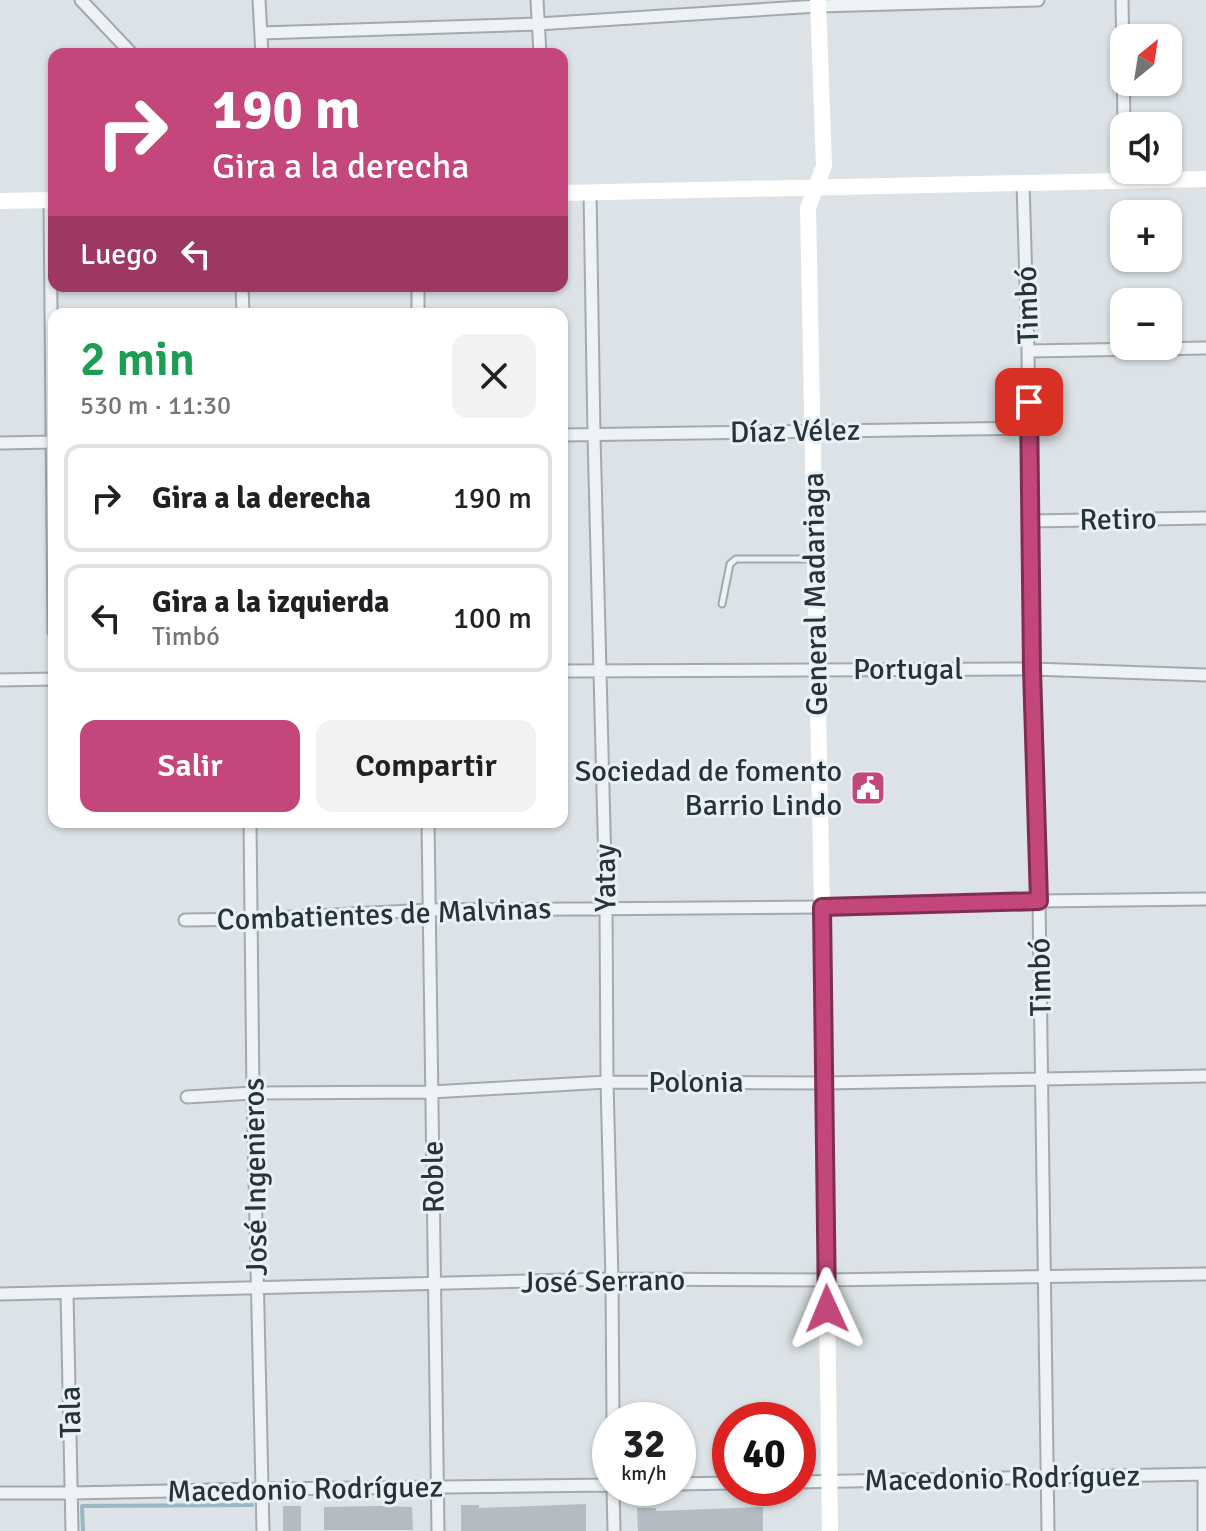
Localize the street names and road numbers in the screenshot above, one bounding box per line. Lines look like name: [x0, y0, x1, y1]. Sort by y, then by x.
street label: Timbó: [1008, 265, 1047, 345]
street label: Díaz Vélez: [729, 412, 861, 451]
street label: General Madariaga: [795, 472, 836, 716]
street label: Retiro: [1079, 500, 1157, 539]
street label: Portugal: [853, 651, 963, 688]
street label: Yatay: [586, 844, 625, 912]
street label: Combatientes de Malvinas: [216, 890, 552, 939]
street label: Timbó: [1021, 938, 1060, 1016]
street label: Polonia: [648, 1064, 744, 1101]
street label: José Ingenieros: [235, 1077, 276, 1277]
street label: Roble: [414, 1140, 453, 1214]
street label: José Serrano: [520, 1262, 686, 1301]
street label: Tala: [52, 1386, 89, 1438]
street label: Macedonio Rodríguez: [864, 1458, 1140, 1499]
street label: Macedonio Rodríguez: [167, 1469, 443, 1510]

